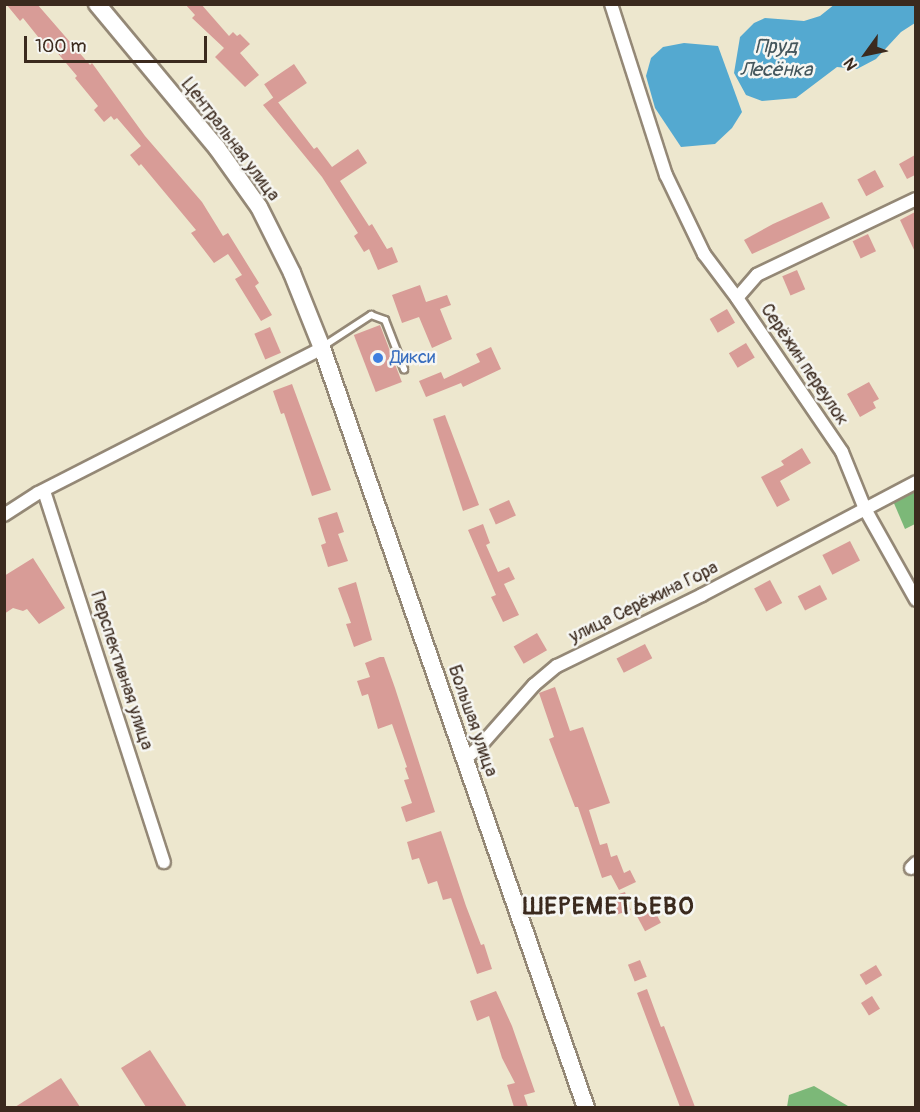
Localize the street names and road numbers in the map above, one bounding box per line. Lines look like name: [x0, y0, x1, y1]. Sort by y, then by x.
street label: Центральная улица: [177, 74, 283, 206]
street label: Серёжин переулок: [755, 300, 853, 430]
street label: улица Серёжина Гора: [566, 558, 722, 648]
street label: Перспективная улица: [85, 589, 157, 753]
street label: Большая улица: [443, 662, 501, 780]

